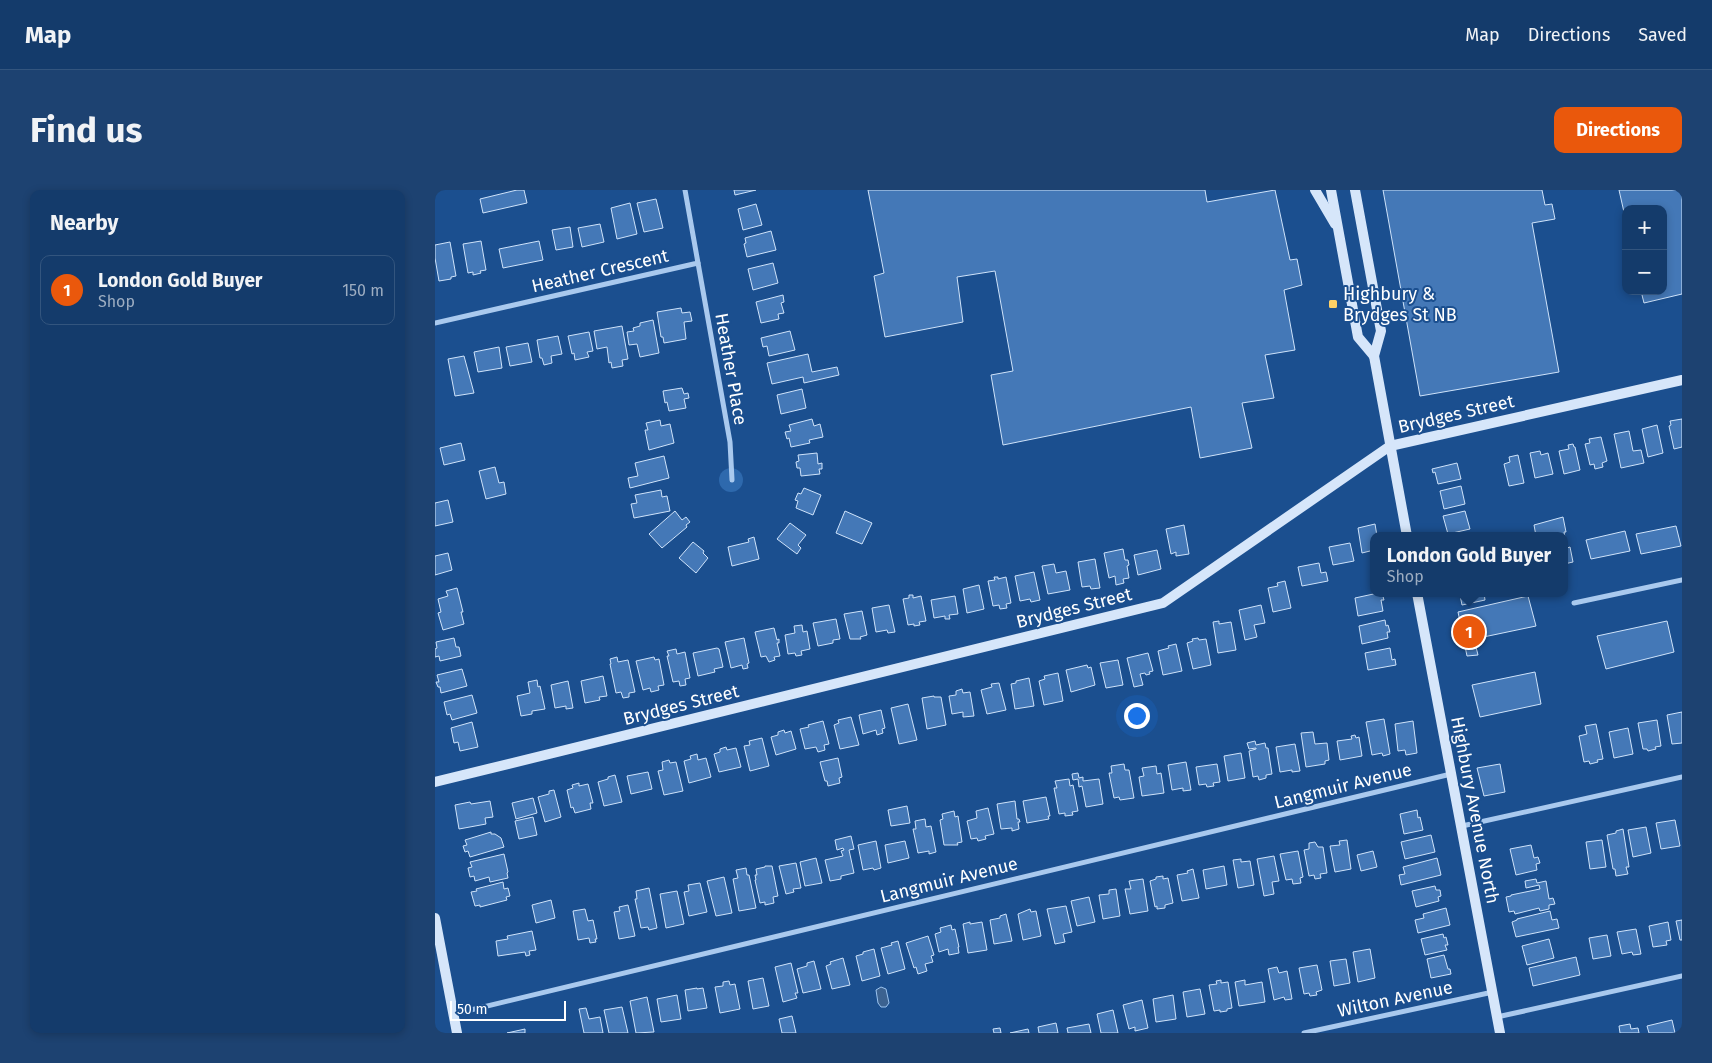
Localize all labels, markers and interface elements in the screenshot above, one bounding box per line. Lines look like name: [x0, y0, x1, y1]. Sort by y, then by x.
text: Map: [25, 21, 71, 49]
text: Map: [1465, 24, 1500, 46]
text: Directions: [1528, 24, 1610, 46]
text: Saved: [1638, 24, 1687, 46]
button: Directions: [1554, 107, 1682, 153]
text: Find us: [30, 109, 142, 151]
map controls: [1622, 205, 1667, 295]
button: +: [1622, 205, 1667, 250]
text: Nearby: [50, 210, 118, 236]
street label: Heather Crescent: [529, 244, 671, 297]
button: −: [1622, 250, 1667, 295]
text: London Gold Buyer: [98, 269, 262, 292]
text: 1: [63, 281, 71, 300]
text: 150 m: [342, 281, 384, 300]
place label: Highbury & Brydges St NB: [1343, 283, 1457, 326]
text: Shop: [98, 292, 135, 311]
marker: Highbury & Brydges St NB: [1327, 298, 1339, 310]
street label: Heather Place: [710, 311, 752, 427]
street label: Brydges Street: [1396, 390, 1517, 438]
popup: [1370, 532, 1568, 597]
text: London Gold Buyer: [1387, 544, 1551, 567]
text: Shop: [1387, 567, 1424, 586]
street label: Brydges Street: [1014, 583, 1135, 633]
pin: 1: [1453, 613, 1485, 651]
street label: Brydges Street: [621, 680, 742, 730]
your location: [1124, 703, 1150, 729]
street label: Highbury Avenue North: [1446, 715, 1504, 905]
street label: Langmuir Avenue: [1272, 758, 1414, 814]
street label: Langmuir Avenue: [878, 852, 1020, 908]
street label: Wilton Avenue: [1335, 976, 1455, 1022]
scale bar: [450, 998, 566, 1021]
text: 50 m: [457, 1001, 488, 1018]

